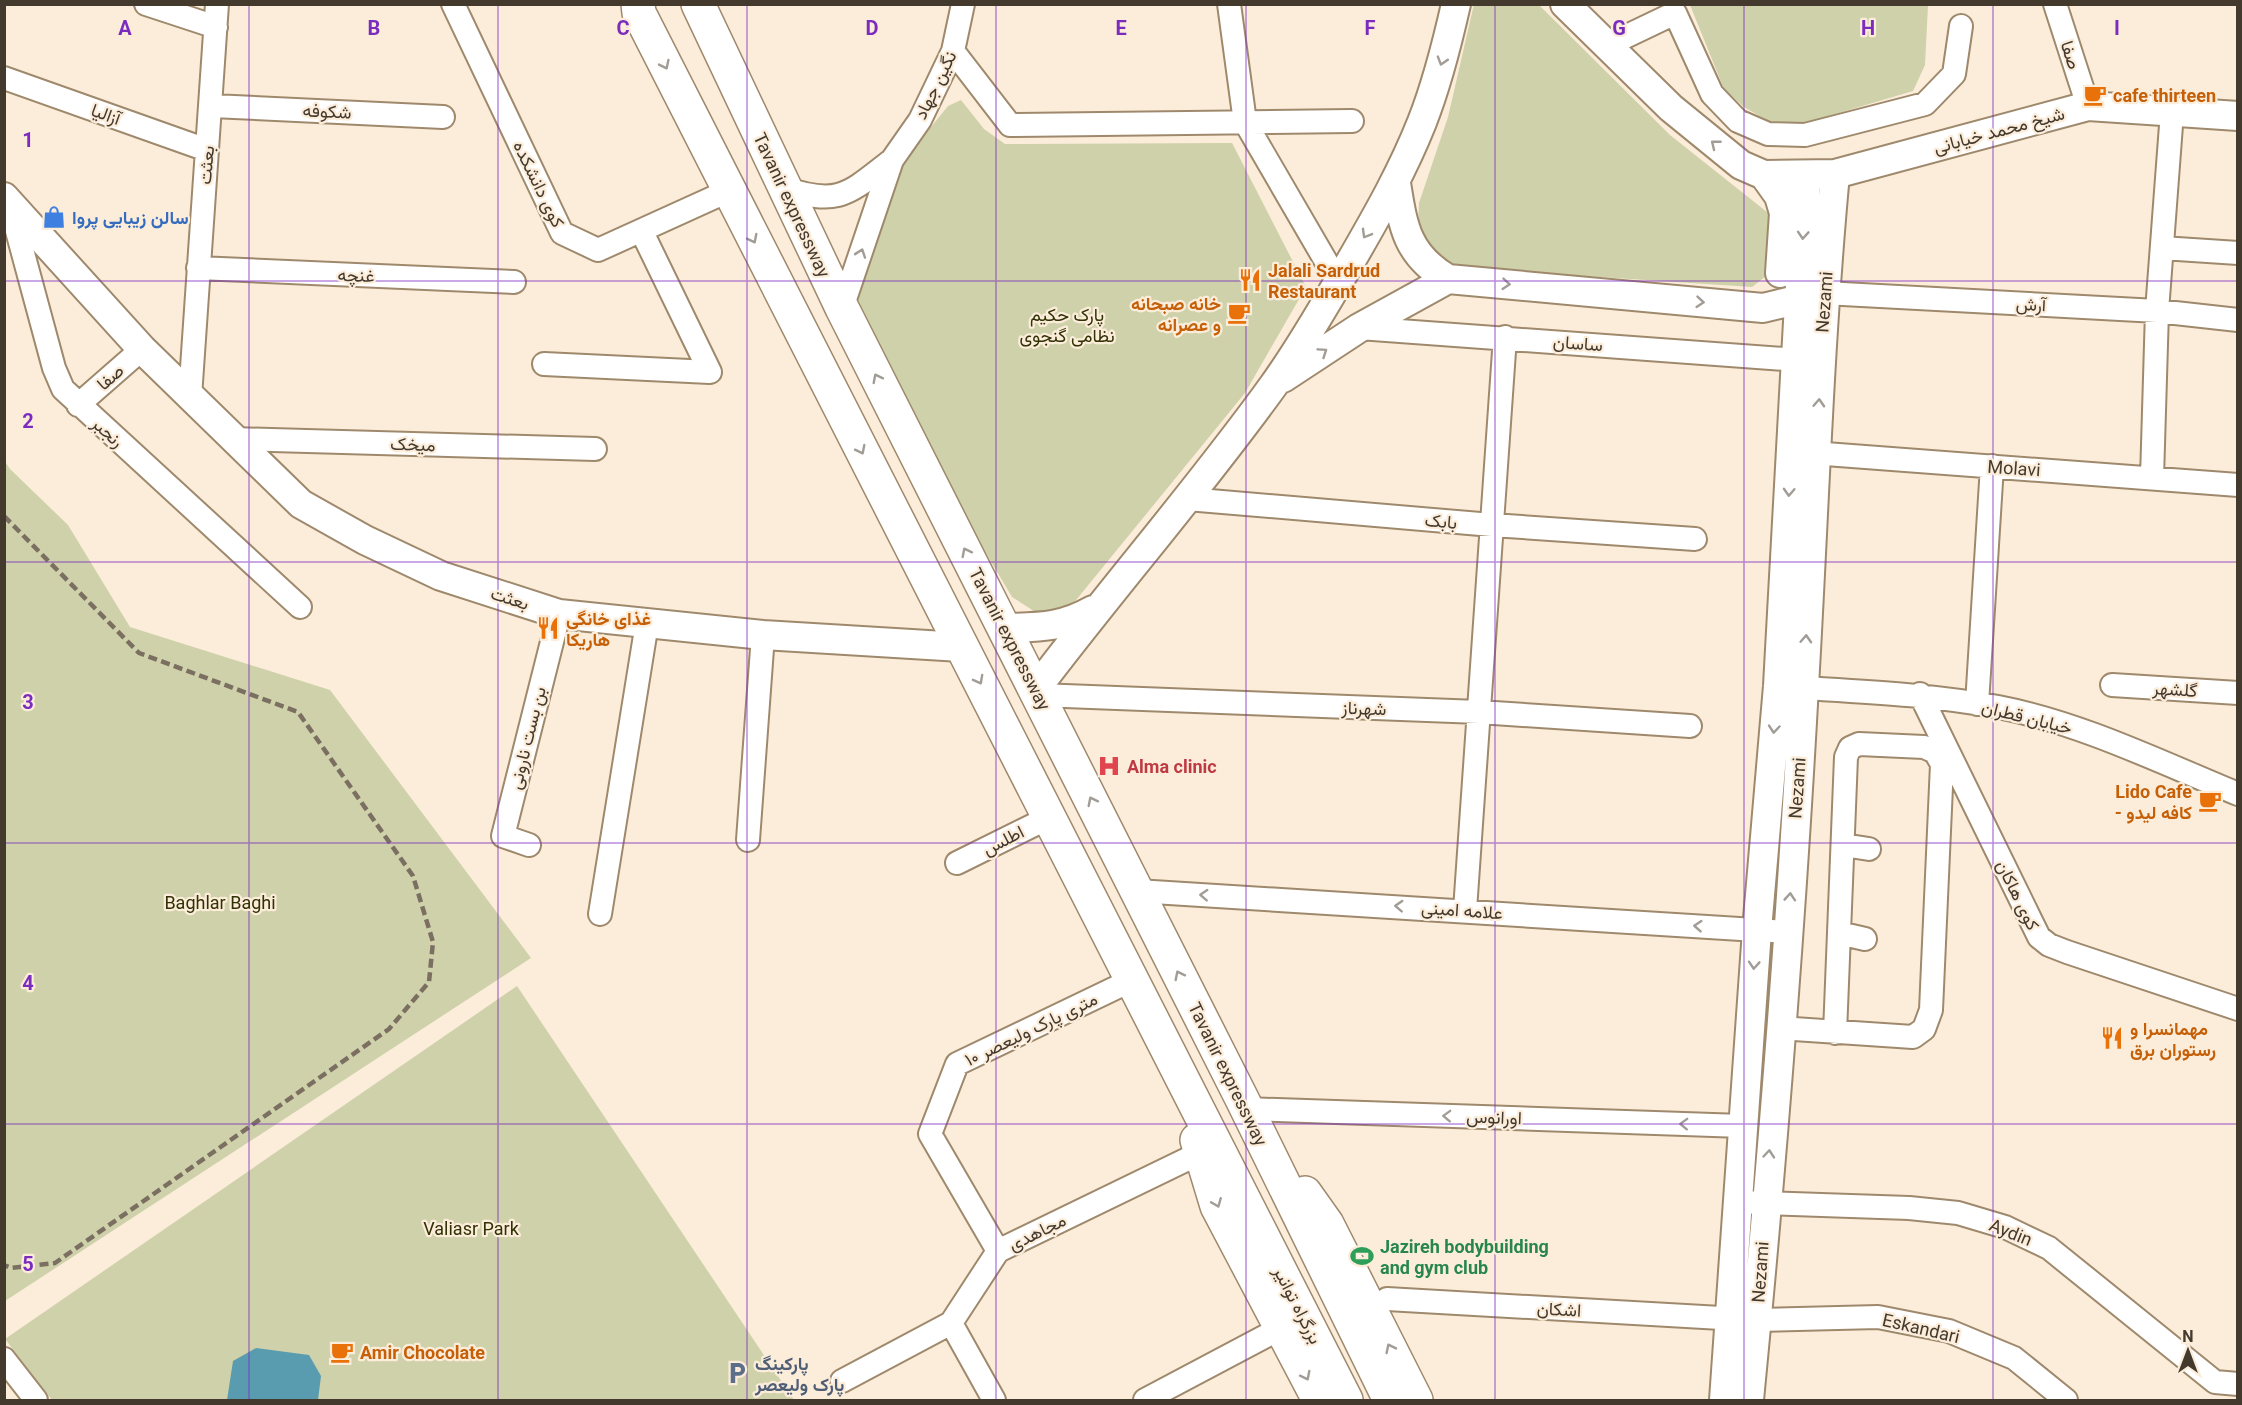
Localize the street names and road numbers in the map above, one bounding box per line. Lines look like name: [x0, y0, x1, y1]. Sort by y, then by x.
street label: صفا: [2057, 38, 2085, 72]
street label: نگین جهاد: [910, 47, 961, 123]
street label: آزالیا: [88, 99, 125, 131]
street label: شکوفه: [302, 99, 352, 124]
street label: شیخ محمد خیابانی: [1931, 102, 2067, 160]
street label: Tavanir expressway: [749, 129, 835, 281]
street label: کوی دانشکده: [508, 137, 569, 231]
street label: بعثت: [194, 145, 218, 185]
street label: غنچه: [337, 264, 375, 288]
street label: Nezami: [1811, 271, 1837, 333]
street label: آرش: [2015, 293, 2048, 316]
street label: ساسان: [1552, 331, 1604, 355]
street label: صفا: [92, 360, 128, 394]
street label: رنجبر: [86, 412, 128, 452]
street label: میخک: [390, 433, 436, 455]
street label: Molavi: [1987, 456, 2041, 480]
street label: بابک: [1424, 509, 1458, 533]
street label: Tavanir expressway: [965, 564, 1055, 714]
street label: بعثت: [488, 582, 532, 614]
street label: گلشهر: [2151, 677, 2198, 702]
street label: بن بست نارونی: [504, 685, 551, 792]
street label: خیابان قطران: [1979, 696, 2074, 739]
street label: شهرناز: [1340, 697, 1387, 720]
street label: Nezami: [1784, 757, 1810, 819]
street label: اطلس: [979, 821, 1028, 860]
street label: کوی هاکان: [1991, 857, 2044, 934]
street label: علامه امینی: [1420, 897, 1503, 924]
street label: ۱۰ متری پارک ولیعصر: [961, 988, 1102, 1072]
street label: Tavanir expressway: [1184, 999, 1272, 1150]
street label: اورانوس: [1466, 1106, 1522, 1129]
street label: مجاهدی: [1005, 1209, 1070, 1256]
street label: Aydin: [1987, 1214, 2035, 1250]
street label: Nezami: [1747, 1241, 1773, 1303]
street label: بزرگراه توانیر: [1268, 1262, 1326, 1348]
street label: اشکان: [1536, 1297, 1582, 1321]
street label: Eskandari: [1880, 1309, 1962, 1347]

